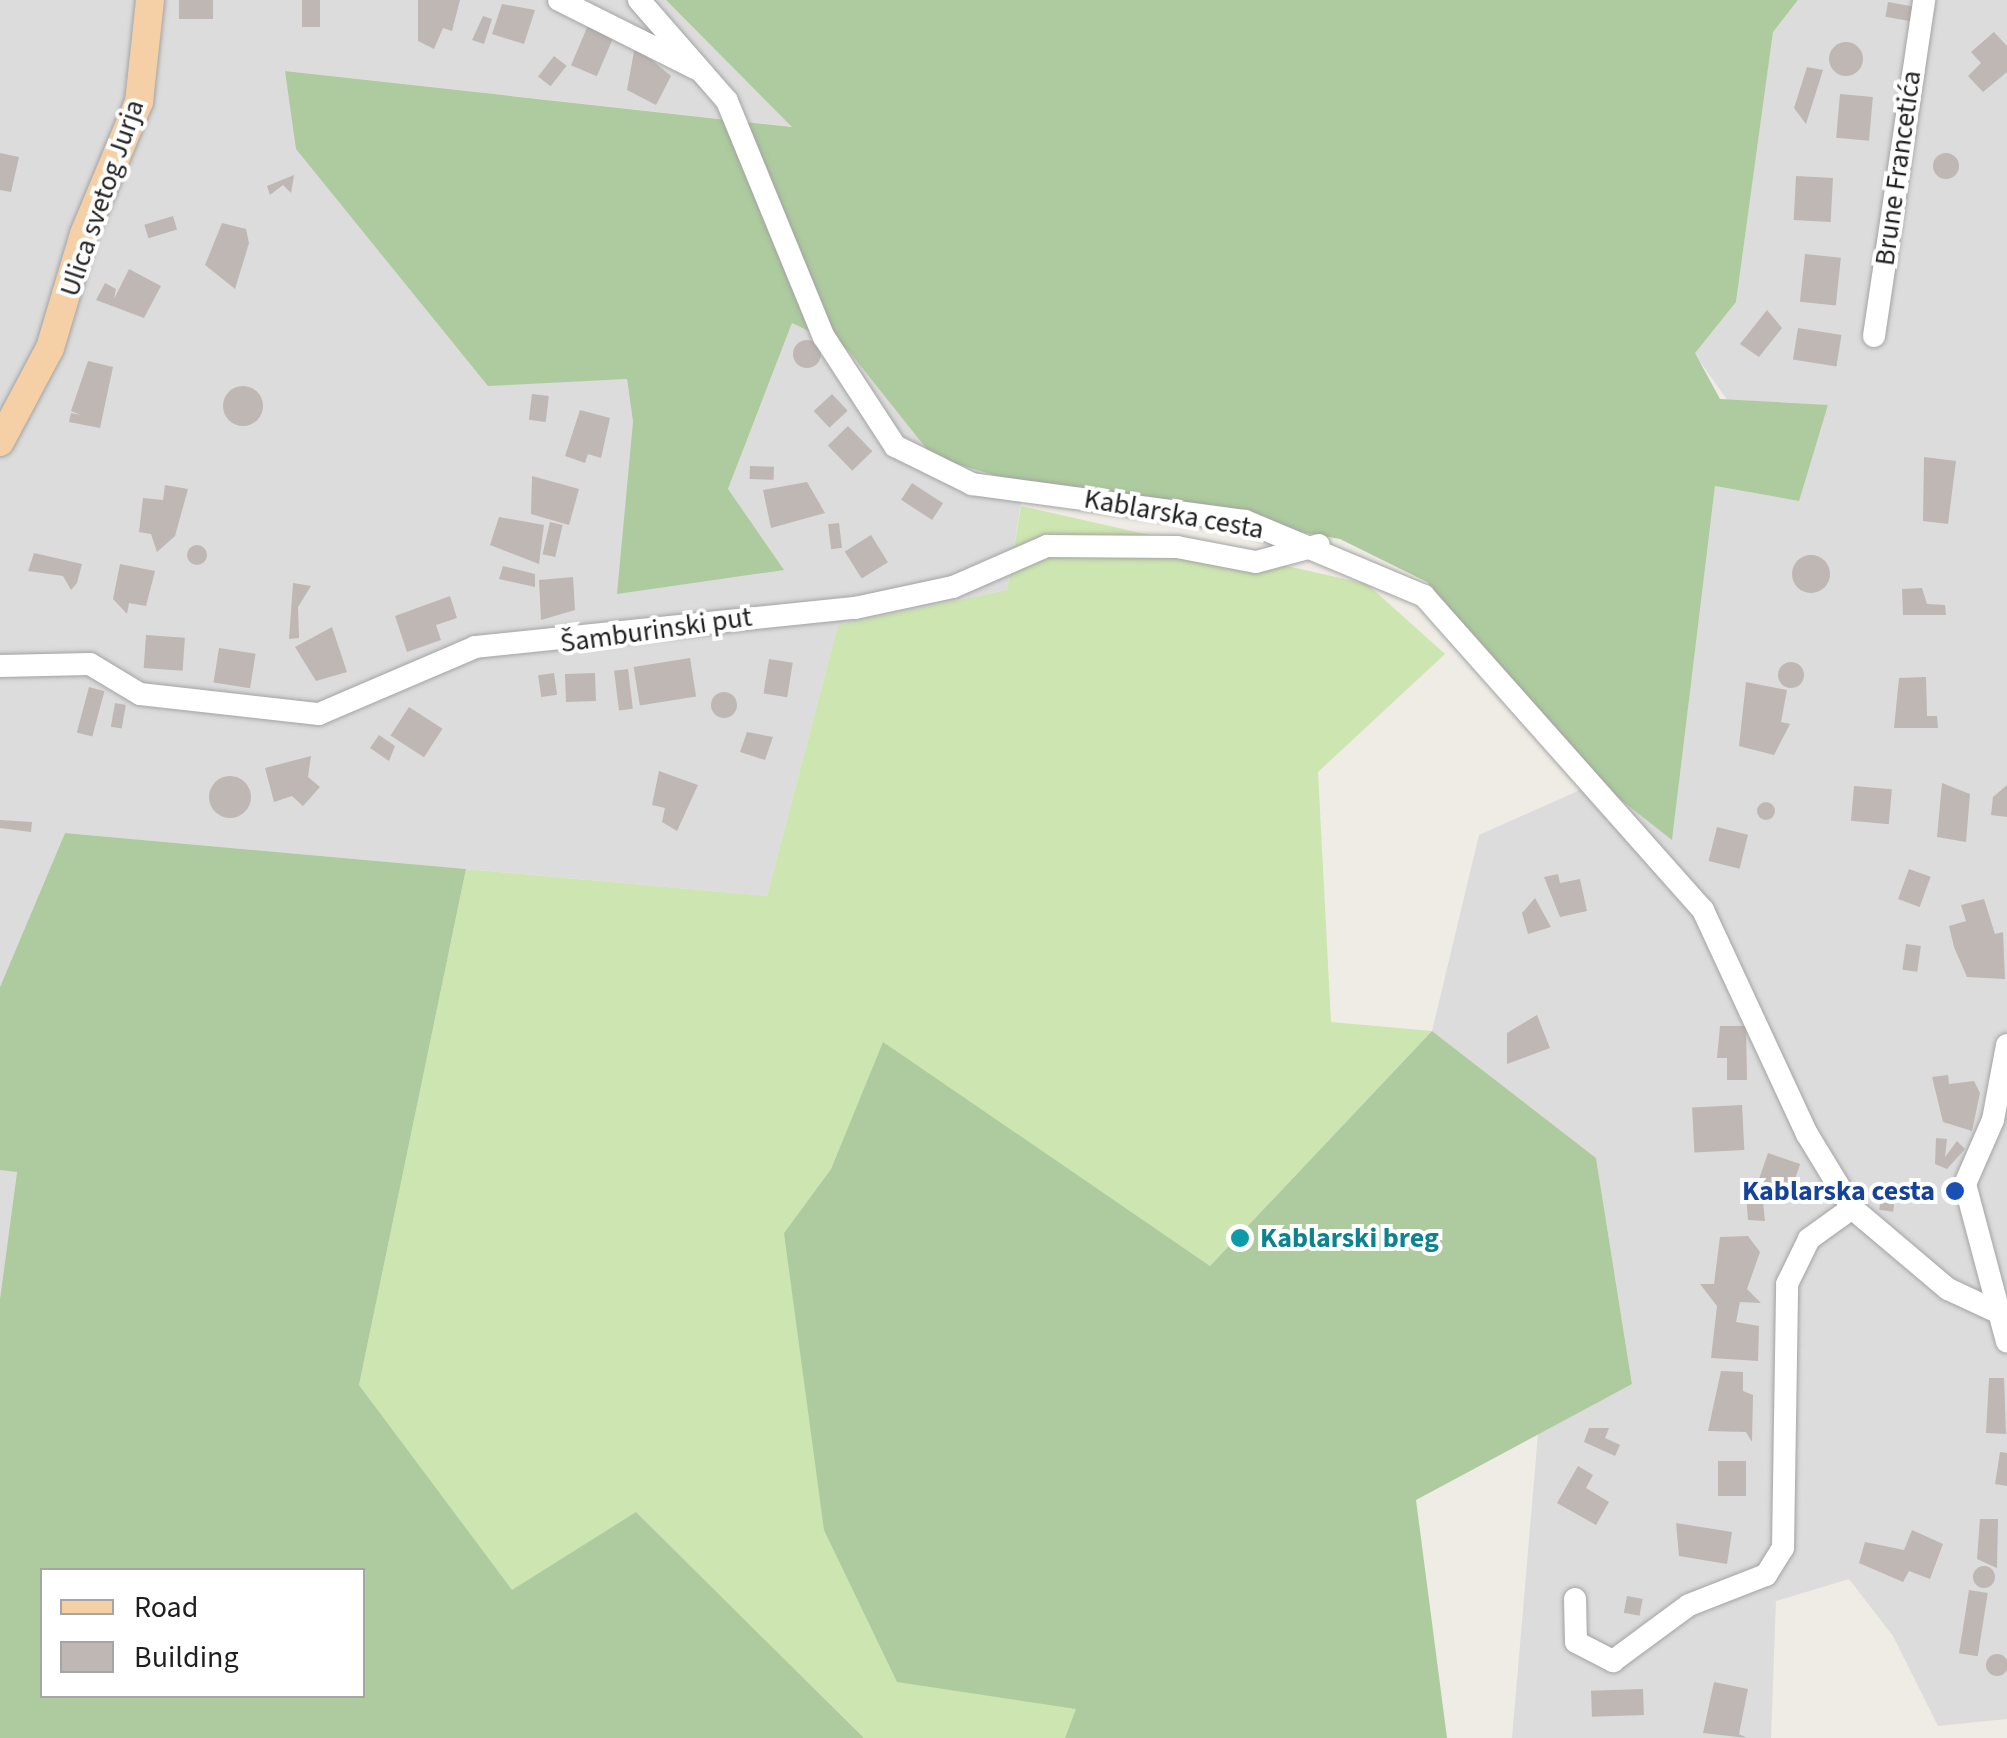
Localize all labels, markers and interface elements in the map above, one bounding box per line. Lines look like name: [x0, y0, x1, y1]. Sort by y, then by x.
street label: Brune Francetića: [1868, 68, 1928, 268]
street label: Ulica svetog Jurja: [53, 95, 151, 301]
street label: Kablarska cesta: [1082, 482, 1266, 546]
street label: Šamburinski put: [558, 600, 754, 660]
place label: Kablarska cesta: [1742, 1174, 1935, 1208]
marker: Kablarska cesta: [1944, 1180, 1966, 1202]
place label: Kablarski breg: [1260, 1221, 1439, 1255]
marker: Kablarski breg: [1229, 1227, 1251, 1249]
legend: [40, 1568, 365, 1698]
text: Road: [134, 1586, 198, 1629]
text: Building: [134, 1636, 239, 1679]

